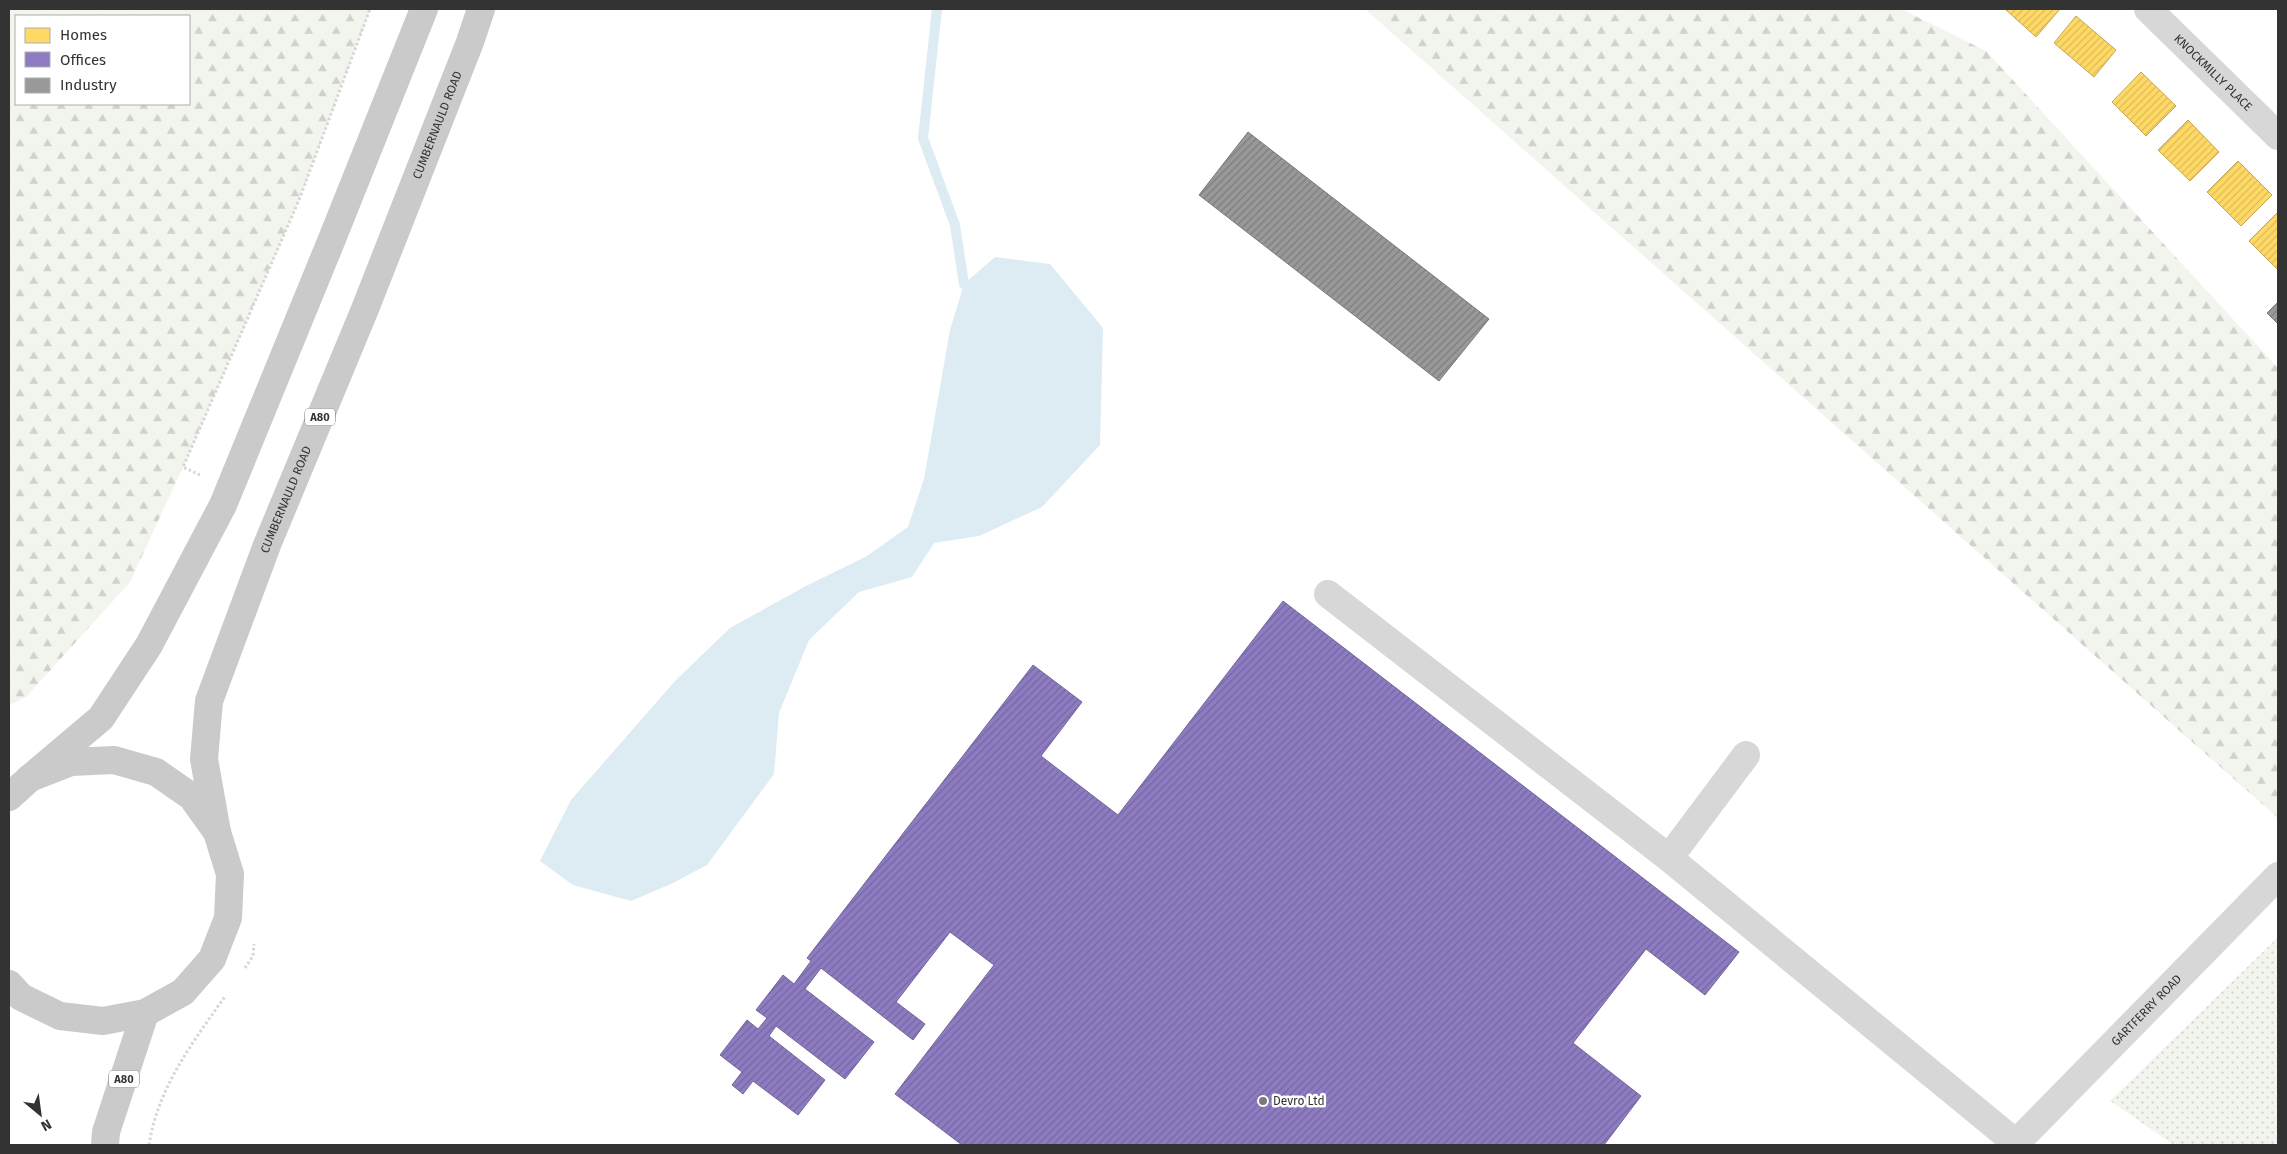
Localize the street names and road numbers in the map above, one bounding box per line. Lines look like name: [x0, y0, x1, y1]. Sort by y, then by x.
street label: KNOCKMILLY PLACE: [2171, 31, 2255, 114]
street label: CUMBERNAULD ROAD: [410, 69, 465, 181]
road number: A80: [305, 408, 335, 426]
street label: CUMBERNAULD ROAD: [258, 444, 314, 555]
street label: GARTFERRY ROAD: [2108, 971, 2184, 1049]
road number: A80: [109, 1070, 139, 1088]

